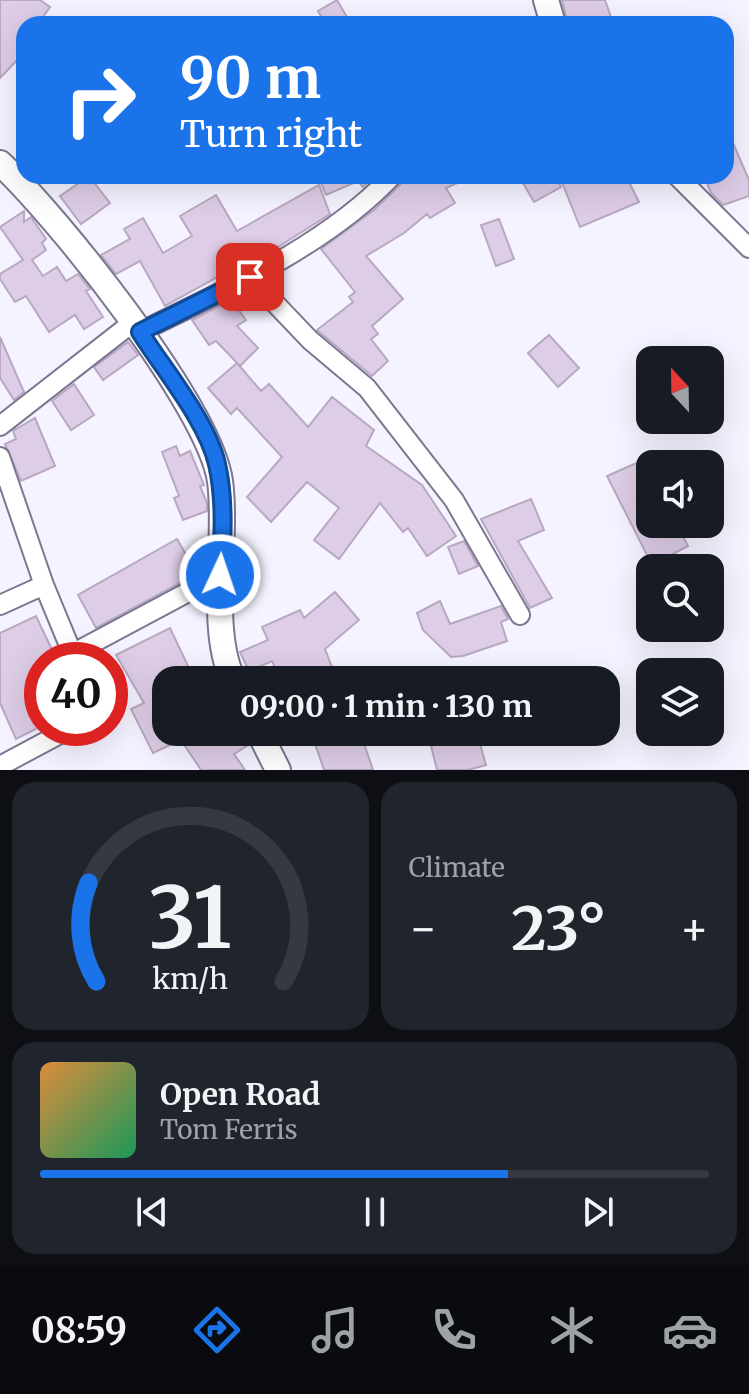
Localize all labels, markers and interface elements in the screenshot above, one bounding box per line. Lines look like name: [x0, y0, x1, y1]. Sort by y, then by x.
text: 90 m: [180, 43, 321, 113]
icon: right: [48, 48, 152, 152]
text: Turn right: [180, 112, 362, 157]
pin: [216, 243, 284, 311]
icon: arrive: [228, 255, 272, 299]
north arrow: [636, 346, 724, 434]
map controls: [636, 346, 724, 746]
button: sound: [636, 450, 724, 538]
position arrow: [178, 533, 262, 617]
button: search: [636, 554, 724, 642]
speed limit sign: 40: [24, 642, 128, 746]
button: layers: [636, 658, 724, 746]
text: 09:00 · 1 min · 130 m: [240, 687, 532, 725]
text: Climate: [409, 851, 505, 884]
text: 31: [149, 866, 232, 971]
text: 23°: [511, 891, 606, 966]
text: −: [409, 901, 438, 956]
text: +: [680, 901, 709, 956]
text: km/h: [152, 961, 228, 997]
text: Open Road: [160, 1075, 320, 1113]
text: Tom Ferris: [160, 1113, 298, 1146]
icon: previous: [130, 1190, 174, 1234]
icon: pause: [353, 1190, 397, 1234]
icon: next: [576, 1190, 620, 1234]
icon: directions: [189, 1302, 245, 1358]
icon: music: [307, 1302, 363, 1358]
icon: phone: [426, 1302, 482, 1358]
icon: climate: [544, 1302, 600, 1358]
icon: car: [662, 1302, 718, 1358]
text: 08:59: [31, 1308, 127, 1353]

